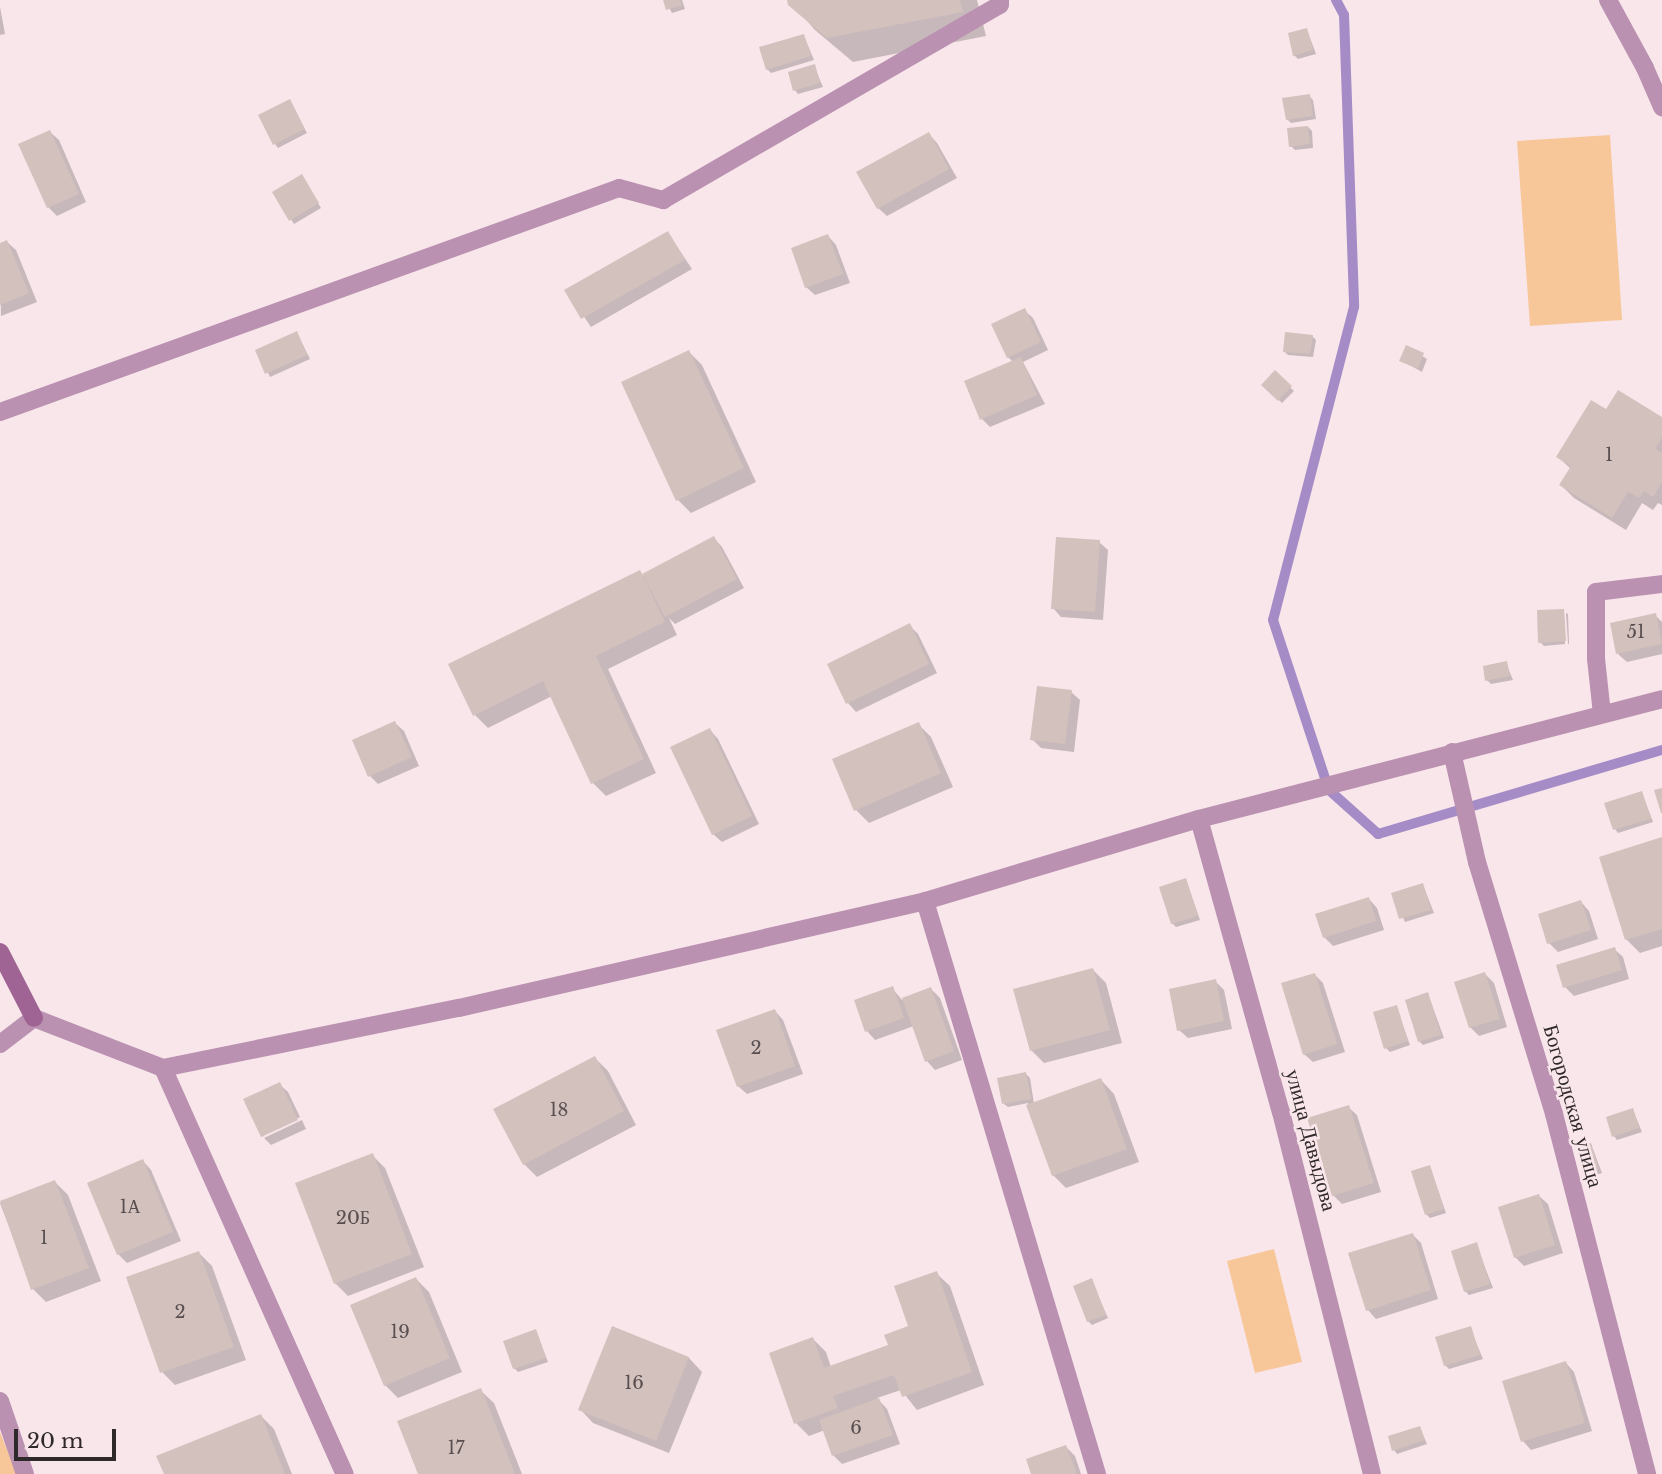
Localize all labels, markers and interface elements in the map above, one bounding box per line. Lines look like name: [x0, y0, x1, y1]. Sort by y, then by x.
house number: 1: [1605, 444, 1613, 466]
house number: 51: [1627, 621, 1645, 643]
street label: Богородская улица: [1538, 1022, 1608, 1190]
house number: 2: [750, 1037, 762, 1059]
street label: улица Давыдова: [1280, 1066, 1342, 1214]
house number: 18: [550, 1099, 568, 1121]
house number: 1А: [119, 1196, 141, 1218]
house number: 20Б: [336, 1207, 370, 1229]
house number: 1: [40, 1227, 48, 1249]
house number: 2: [174, 1301, 186, 1323]
house number: 19: [390, 1321, 410, 1343]
house number: 16: [624, 1372, 644, 1394]
scale bar: [18, 1414, 119, 1458]
house number: 6: [850, 1417, 862, 1439]
text: 20 m: [27, 1428, 84, 1454]
house number: 17: [447, 1437, 465, 1459]

